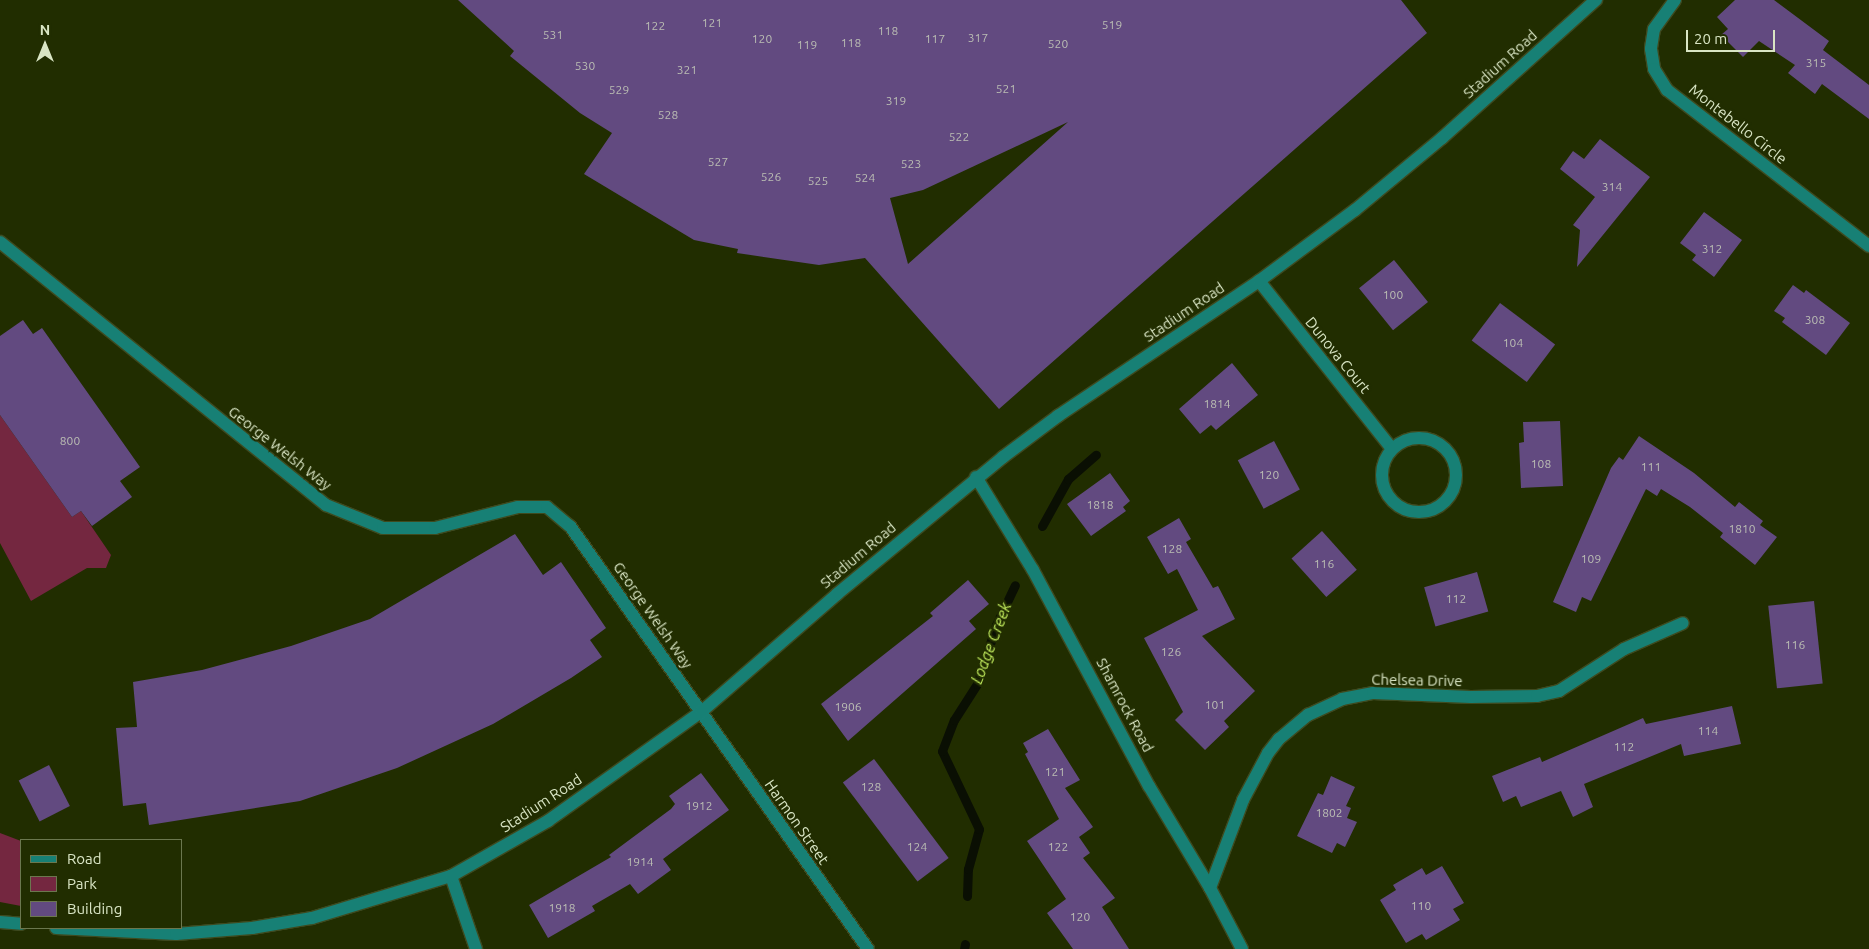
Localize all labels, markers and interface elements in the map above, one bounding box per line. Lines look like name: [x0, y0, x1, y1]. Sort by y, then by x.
house number: 121: [702, 16, 722, 30]
house number: 519: [1102, 18, 1122, 32]
house number: 122: [645, 19, 665, 33]
north arrow: [20, 20, 70, 70]
scale bar: [1689, 20, 1778, 52]
text: N: [40, 22, 50, 38]
house number: 118: [878, 24, 898, 38]
street label: Stadium Road: [1459, 26, 1541, 102]
house number: 531: [543, 28, 563, 42]
text: 20 m: [1694, 30, 1727, 47]
house number: 317: [968, 31, 988, 45]
house number: 120: [752, 32, 772, 46]
house number: 117: [925, 32, 945, 46]
house number: 118: [841, 36, 861, 50]
house number: 520: [1048, 37, 1068, 51]
house number: 119: [797, 38, 817, 52]
house number: 315: [1806, 56, 1826, 70]
house number: 530: [575, 59, 595, 73]
house number: 321: [677, 63, 697, 77]
street label: Montebello Circle: [1685, 80, 1791, 168]
house number: 521: [996, 82, 1016, 96]
house number: 529: [609, 83, 629, 97]
house number: 319: [886, 94, 906, 108]
house number: 528: [658, 108, 678, 122]
house number: 522: [949, 130, 969, 144]
house number: 527: [708, 155, 728, 169]
house number: 523: [901, 157, 921, 171]
house number: 526: [761, 170, 781, 184]
house number: 524: [855, 171, 875, 185]
house number: 525: [808, 174, 828, 188]
house number: 314: [1602, 180, 1622, 194]
house number: 312: [1702, 242, 1722, 256]
street label: Stadium Road: [1140, 278, 1228, 346]
house number: 100: [1383, 288, 1403, 302]
street label: Dunova Court: [1302, 313, 1374, 397]
house number: 308: [1805, 313, 1825, 327]
house number: 104: [1503, 336, 1523, 350]
house number: 1814: [1203, 397, 1231, 411]
street label: George Welsh Way: [225, 402, 335, 494]
house number: 800: [60, 434, 80, 448]
house number: 108: [1531, 457, 1551, 471]
house number: 111: [1641, 460, 1661, 474]
house number: 120: [1259, 468, 1279, 482]
house number: 1818: [1086, 498, 1114, 512]
street label: Stadium Road: [816, 518, 900, 592]
house number: 1810: [1728, 522, 1756, 536]
house number: 128: [1162, 542, 1182, 556]
house number: 109: [1581, 552, 1601, 566]
house number: 116: [1314, 557, 1334, 571]
street label: George Welsh Way: [610, 558, 696, 672]
house number: 112: [1446, 592, 1466, 606]
water label: Lodge Creek: [967, 600, 1015, 686]
house number: 116: [1785, 638, 1805, 652]
house number: 126: [1161, 645, 1181, 659]
street label: Shamrock Road: [1093, 655, 1157, 755]
street label: Chelsea Drive: [1371, 670, 1463, 690]
house number: 101: [1205, 698, 1225, 712]
house number: 1906: [834, 700, 862, 714]
house number: 114: [1698, 724, 1718, 738]
house number: 112: [1614, 740, 1634, 754]
house number: 121: [1045, 765, 1065, 779]
street label: Stadium Road: [497, 770, 585, 836]
street label: Harmon Street: [761, 776, 833, 868]
house number: 128: [861, 780, 881, 794]
house number: 1912: [685, 799, 713, 813]
house number: 1802: [1315, 806, 1343, 820]
legend: [20, 839, 182, 929]
house number: 124: [907, 840, 927, 854]
house number: 122: [1048, 840, 1068, 854]
text: Road: [67, 850, 102, 867]
house number: 1914: [626, 855, 654, 869]
text: Park: [67, 875, 97, 892]
house number: 110: [1411, 899, 1431, 913]
text: Building: [67, 900, 122, 917]
house number: 1918: [548, 901, 576, 915]
house number: 120: [1070, 910, 1090, 924]

